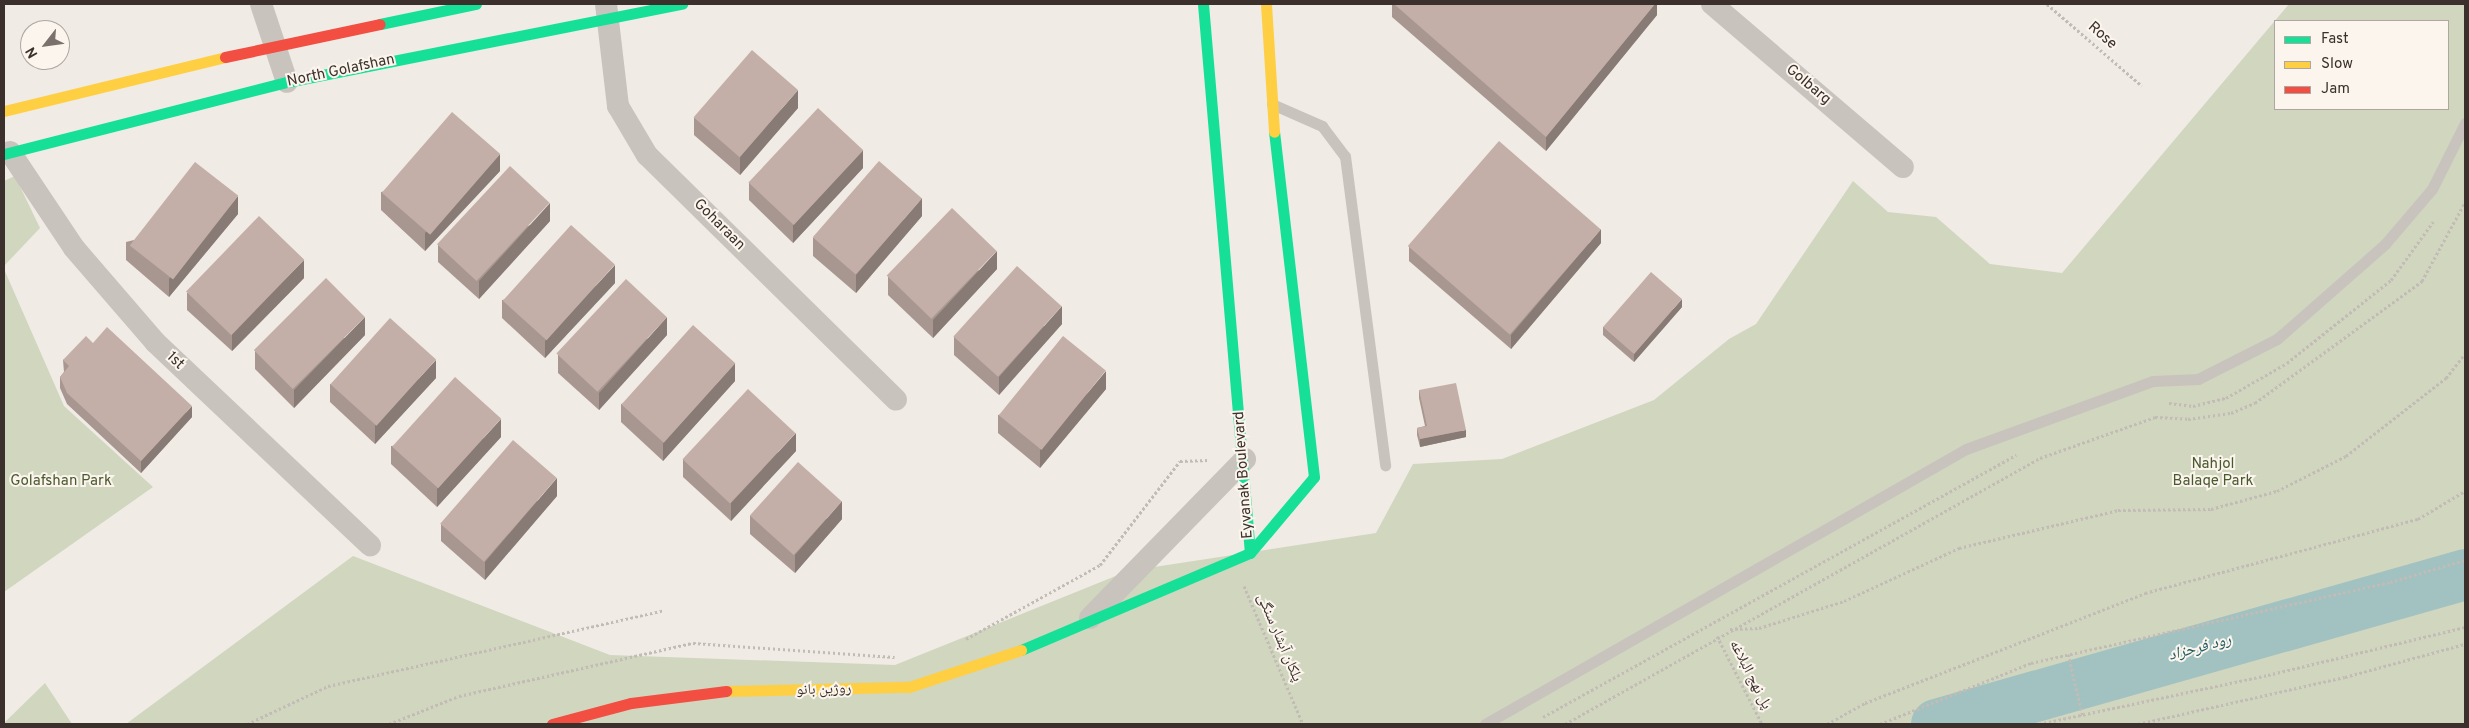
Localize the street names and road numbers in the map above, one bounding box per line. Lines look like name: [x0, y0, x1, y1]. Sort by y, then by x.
street label: Rose: [2084, 18, 2120, 54]
street label: North Golafshan: [286, 51, 396, 91]
street label: Golbarg: [1782, 61, 1834, 109]
street label: Goharaan: [690, 196, 748, 254]
street label: 1st: [162, 348, 188, 374]
street label: Eyvanak Boulevard: [1231, 411, 1257, 539]
street label: پلکان آبشار سنگی: [1252, 591, 1306, 685]
street label: پل نهج البلاغه: [1725, 637, 1775, 713]
street label: روژین بانو: [796, 680, 852, 700]

